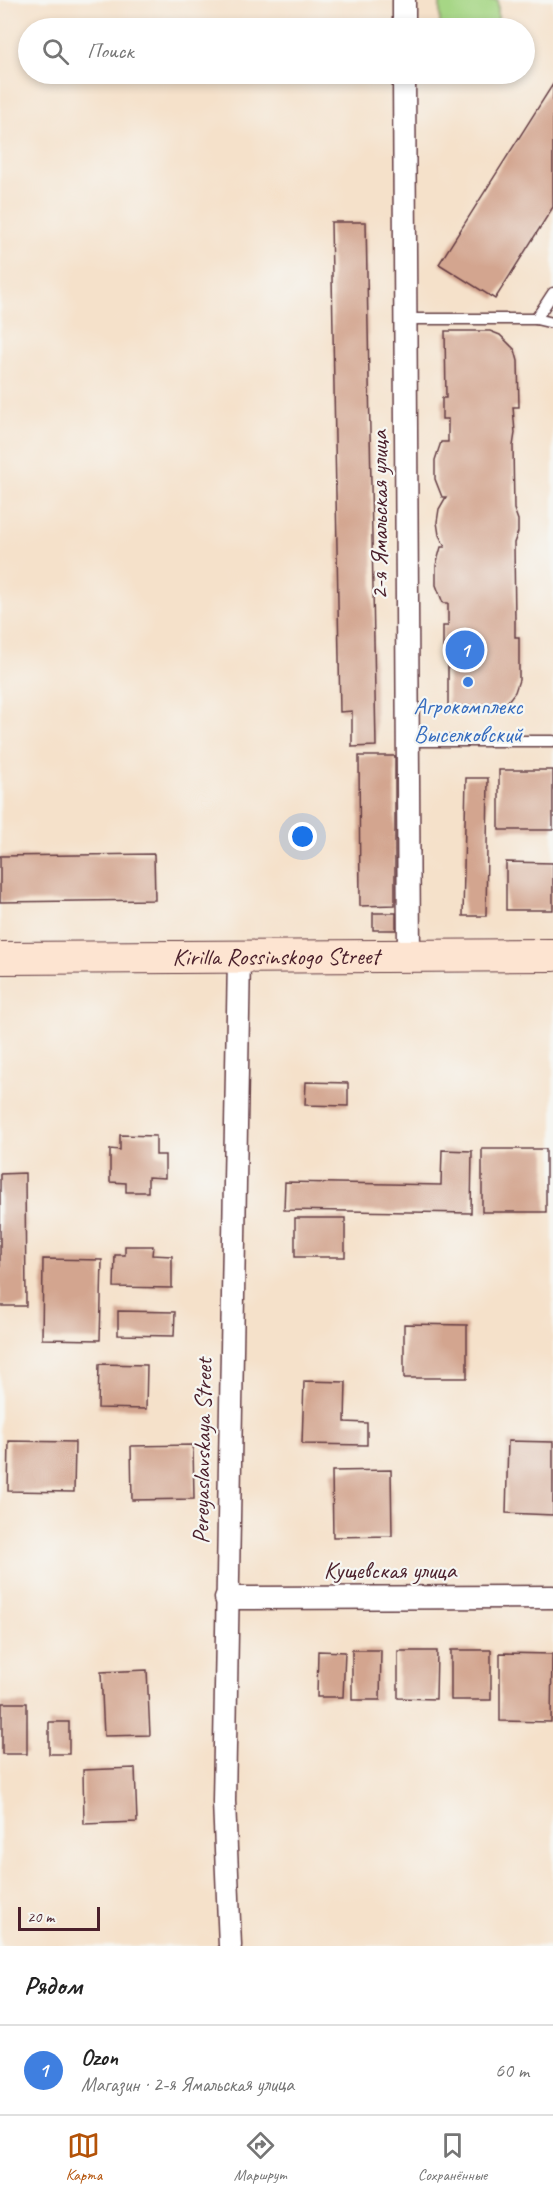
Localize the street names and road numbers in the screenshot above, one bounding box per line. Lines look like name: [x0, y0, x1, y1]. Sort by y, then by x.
street label: 2-я Ямальская улица: [364, 429, 394, 600]
street label: Kirilla Rossinskogo Street: [172, 941, 383, 972]
street label: Pereyaslavskaya Street: [185, 1356, 219, 1544]
street label: Кущевская улица: [324, 1555, 458, 1585]

